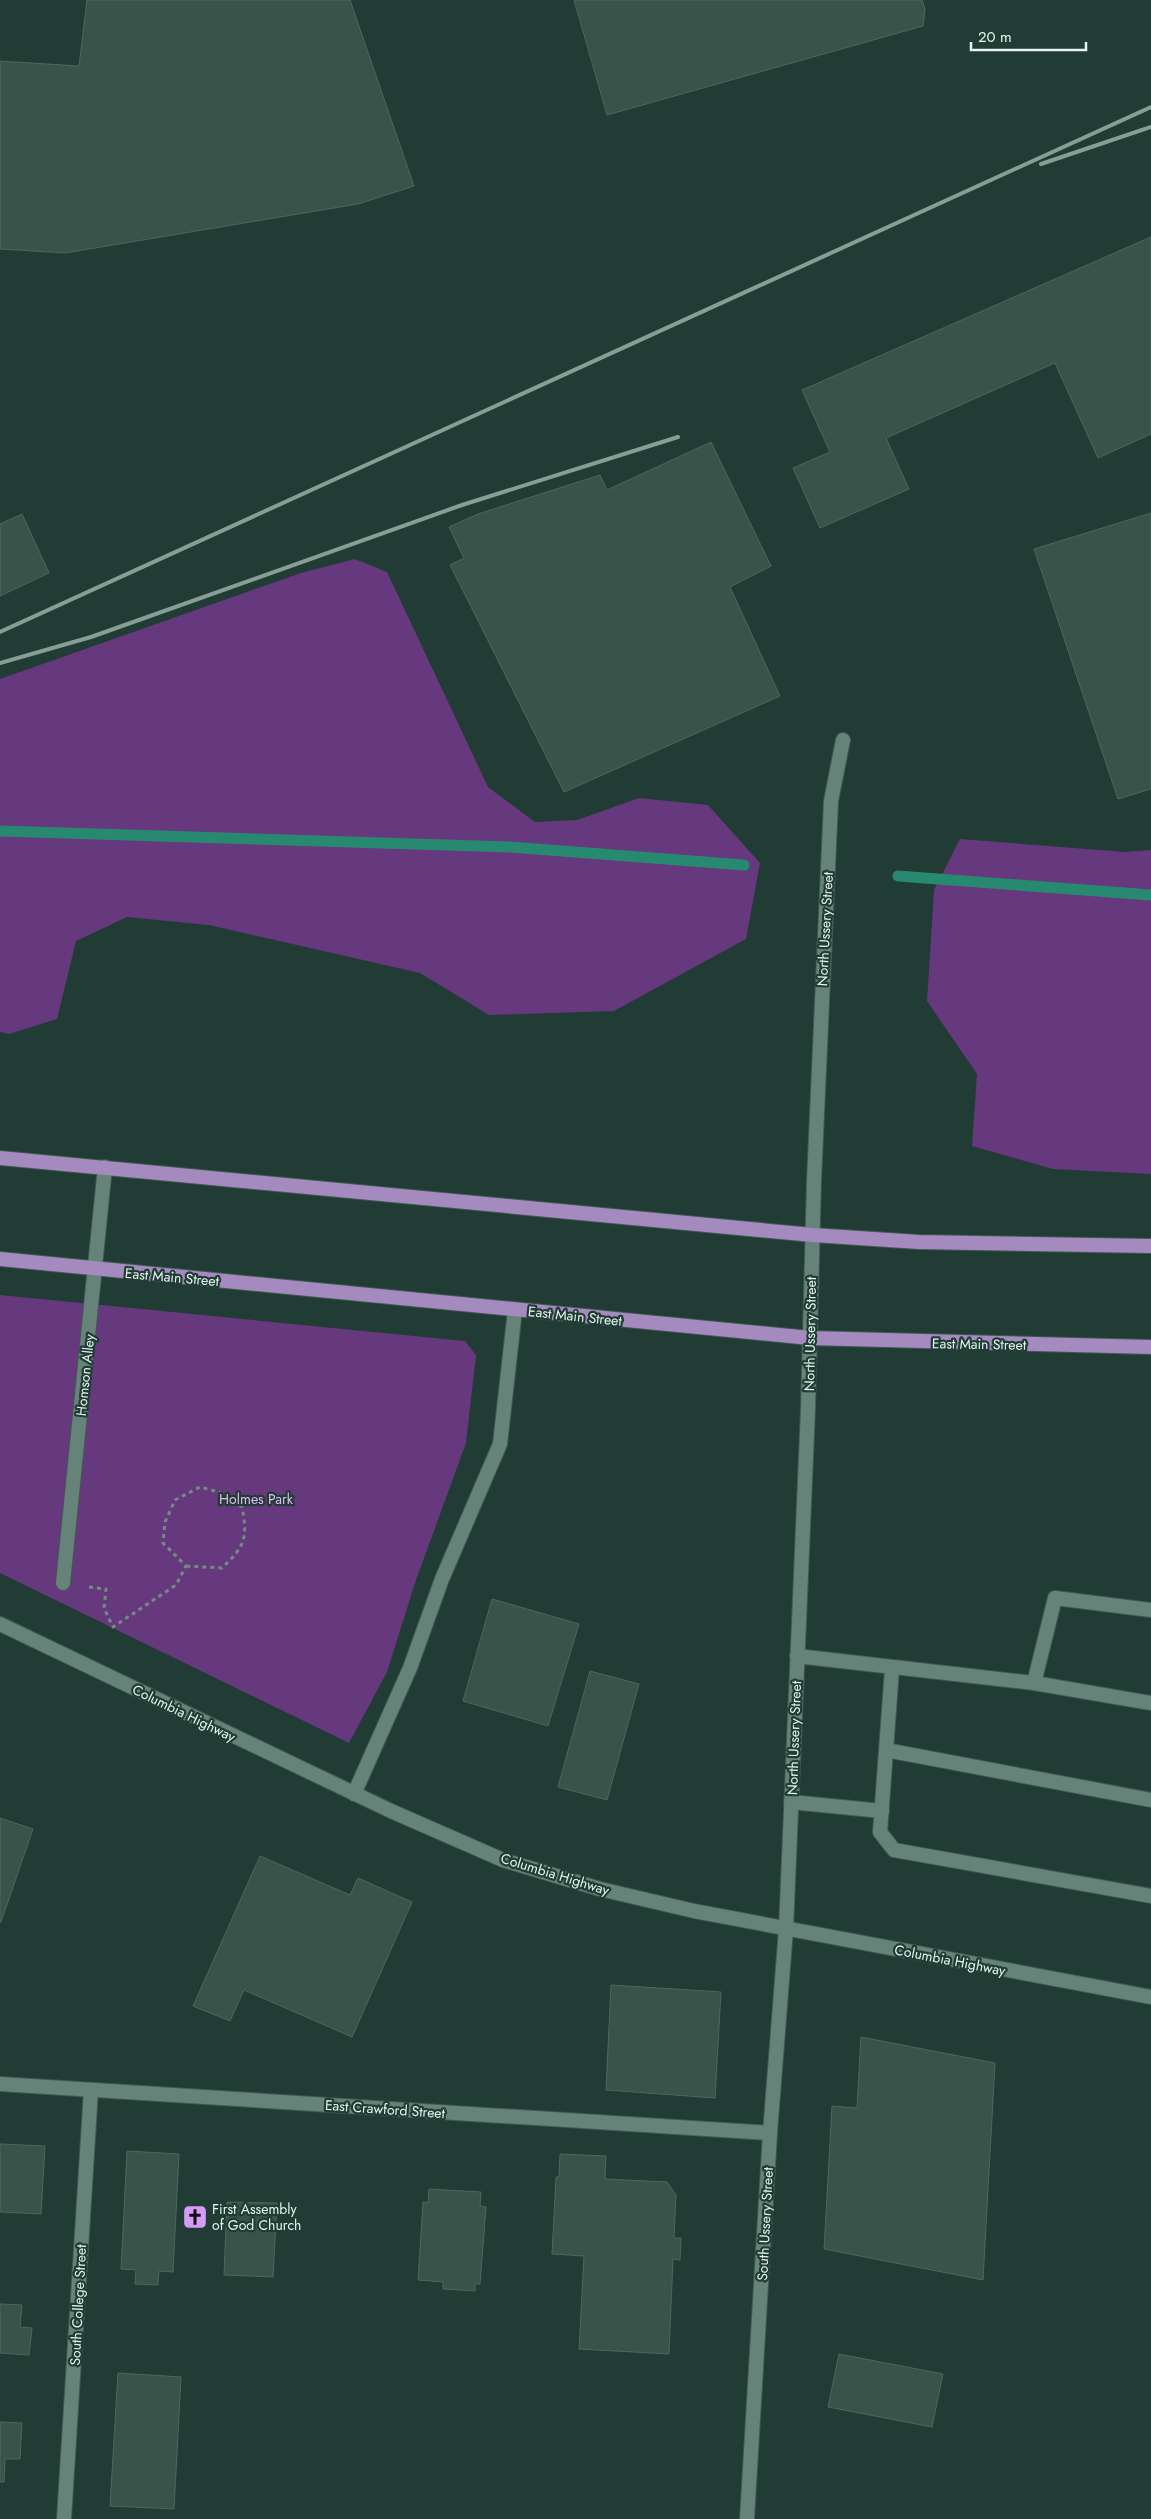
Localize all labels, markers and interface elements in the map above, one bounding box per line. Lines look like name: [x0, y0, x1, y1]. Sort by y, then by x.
scale bar: [971, 20, 1086, 52]
text: 20 m: [978, 26, 1012, 48]
street label: North Ussery Street: [812, 871, 838, 987]
street label: East Main Street: [124, 1263, 220, 1291]
street label: North Ussery Street: [799, 1276, 821, 1391]
street label: East Main Street: [527, 1301, 624, 1331]
street label: Homson Alley: [71, 1332, 99, 1417]
street label: East Main Street: [932, 1333, 1027, 1355]
park label: Holmes Park: [219, 1489, 294, 1509]
street label: Columbia Highway: [129, 1679, 240, 1747]
street label: North Ussery Street: [782, 1680, 806, 1796]
street label: Columbia Highway: [498, 1848, 613, 1900]
street label: Columbia Highway: [893, 1939, 1008, 1981]
street label: East Crawford Street: [324, 2095, 446, 2123]
street label: South Ussery Street: [752, 2166, 778, 2281]
place label: First Assembly of God Church: [212, 2199, 301, 2235]
church icon: First Assembly of God Church: [182, 2204, 208, 2230]
street label: South College Street: [65, 2243, 91, 2366]

